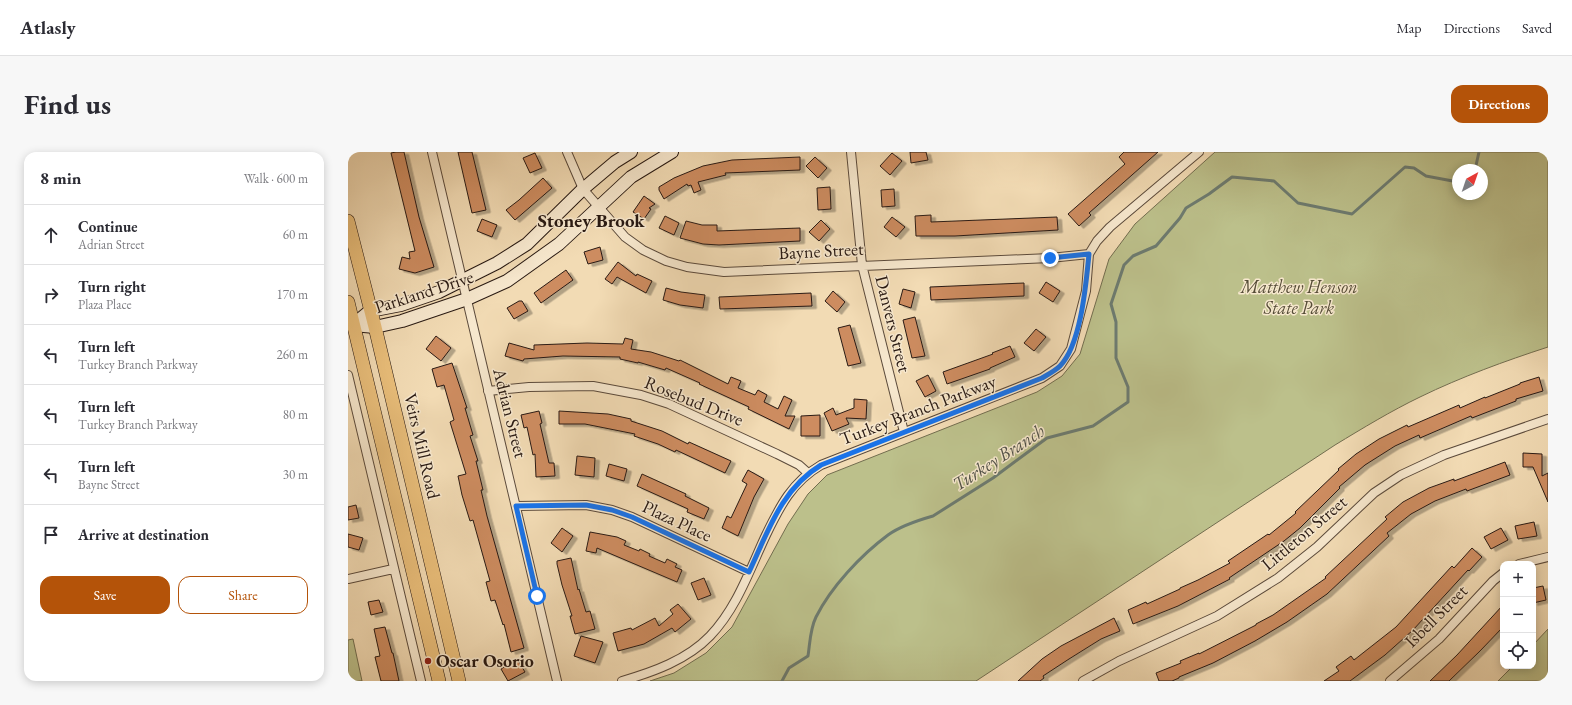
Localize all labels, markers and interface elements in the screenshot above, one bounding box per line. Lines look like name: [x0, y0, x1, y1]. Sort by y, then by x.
text: Atlasly: [20, 15, 76, 40]
text: Map: [1396, 19, 1422, 37]
text: Directions: [1444, 19, 1500, 37]
text: Saved: [1522, 19, 1552, 37]
button: Directions: [1451, 85, 1548, 123]
text: Find us: [24, 86, 111, 122]
north arrow: [1452, 164, 1488, 200]
text: 8 min: [40, 167, 81, 189]
text: Walk · 600 m: [244, 170, 308, 187]
district label: Stoney Brook: [537, 208, 645, 233]
text: Continue: [78, 217, 138, 236]
icon: ahead: [40, 224, 62, 246]
text: 60 m: [283, 226, 308, 243]
text: Adrian Street: [78, 236, 144, 253]
street label: Bayne Street: [778, 237, 864, 264]
route end: [1041, 249, 1059, 267]
street label: Parkland Drive: [371, 265, 476, 318]
street label: Danvers Street: [870, 273, 917, 375]
park label: Matthew Henson State Park: [1240, 275, 1358, 319]
text: Turn right: [78, 277, 146, 296]
icon: right: [40, 284, 62, 306]
text: 170 m: [277, 286, 308, 303]
text: Plaza Place: [78, 296, 132, 313]
text: Turn left: [78, 337, 135, 356]
icon: left: [40, 344, 62, 366]
text: 260 m: [277, 346, 308, 363]
text: Turkey Branch Parkway: [78, 356, 198, 373]
street label: Adrian Street: [488, 365, 533, 461]
street label: Turkey Branch Parkway: [836, 369, 999, 450]
street label: Rosebud Drive: [641, 370, 747, 431]
street label: Veirs Mill Road: [399, 391, 446, 502]
text: Turn left: [78, 397, 135, 416]
icon: left: [40, 404, 62, 426]
text: 80 m: [283, 406, 308, 423]
text: Turkey Branch Parkway: [78, 416, 198, 433]
water label: Turkey Branch: [947, 418, 1049, 497]
text: Turn left: [78, 457, 135, 476]
icon: left: [40, 464, 62, 486]
text: 30 m: [283, 466, 308, 483]
text: Bayne Street: [78, 476, 139, 493]
street label: Littleton Street: [1256, 490, 1351, 575]
street label: Plaza Place: [639, 494, 716, 547]
icon: arrive: [40, 524, 62, 546]
text: Arrive at destination: [78, 525, 209, 544]
map controls: [1500, 561, 1536, 669]
button: +: [1500, 561, 1536, 597]
button: Save: [40, 576, 170, 614]
button: Share: [178, 576, 308, 614]
street label: Isbell Street: [1399, 579, 1472, 652]
route start: [528, 587, 546, 605]
button: −: [1500, 597, 1536, 633]
button: locate: [1500, 633, 1536, 669]
place label: Oscar Osorio: [436, 649, 534, 672]
marker: Oscar Osorio: [423, 656, 433, 666]

